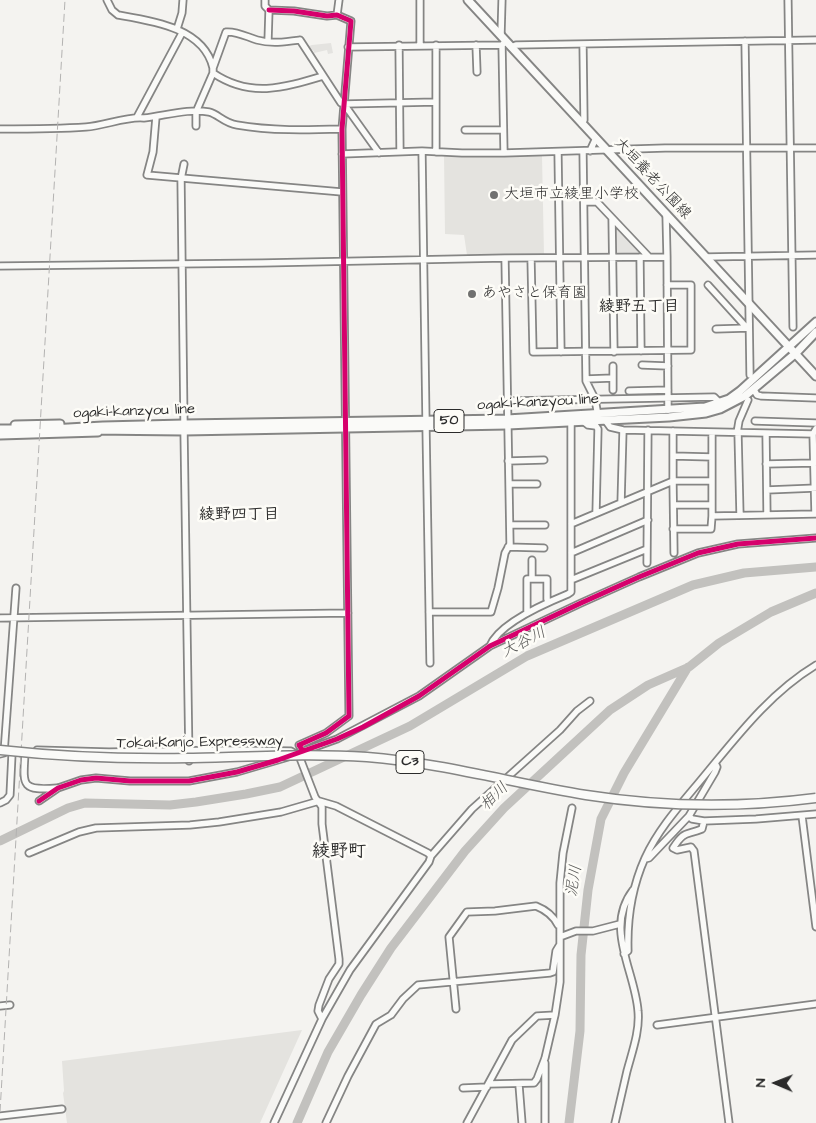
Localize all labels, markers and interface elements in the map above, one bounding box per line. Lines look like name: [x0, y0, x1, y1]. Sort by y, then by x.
street label: 大垣養老公園線: [610, 134, 694, 224]
place label: 大垣市立綾里小学校: [504, 186, 639, 204]
marker: 大垣市立綾里小学校: [488, 189, 500, 201]
place label: あやさと保育園: [482, 285, 587, 303]
marker: あやさと保育園: [466, 288, 478, 300]
district label: 綾野五丁目: [599, 298, 679, 318]
street label: ogaki-kanzyou line: [476, 391, 600, 415]
street label: ogaki-kanzyou line: [73, 401, 195, 423]
road number: 50: [434, 410, 464, 432]
district label: 綾野四丁目: [199, 506, 279, 526]
water label: 大谷川: [498, 624, 550, 662]
street label: Tokai-Kanjo Expressway: [117, 733, 283, 753]
road number: C3: [396, 750, 424, 774]
water label: 相川: [477, 779, 513, 815]
district label: 綾野町: [312, 841, 366, 863]
water label: 泥川: [563, 864, 587, 898]
north arrow: [751, 1058, 801, 1108]
text: N: [751, 1078, 771, 1087]

